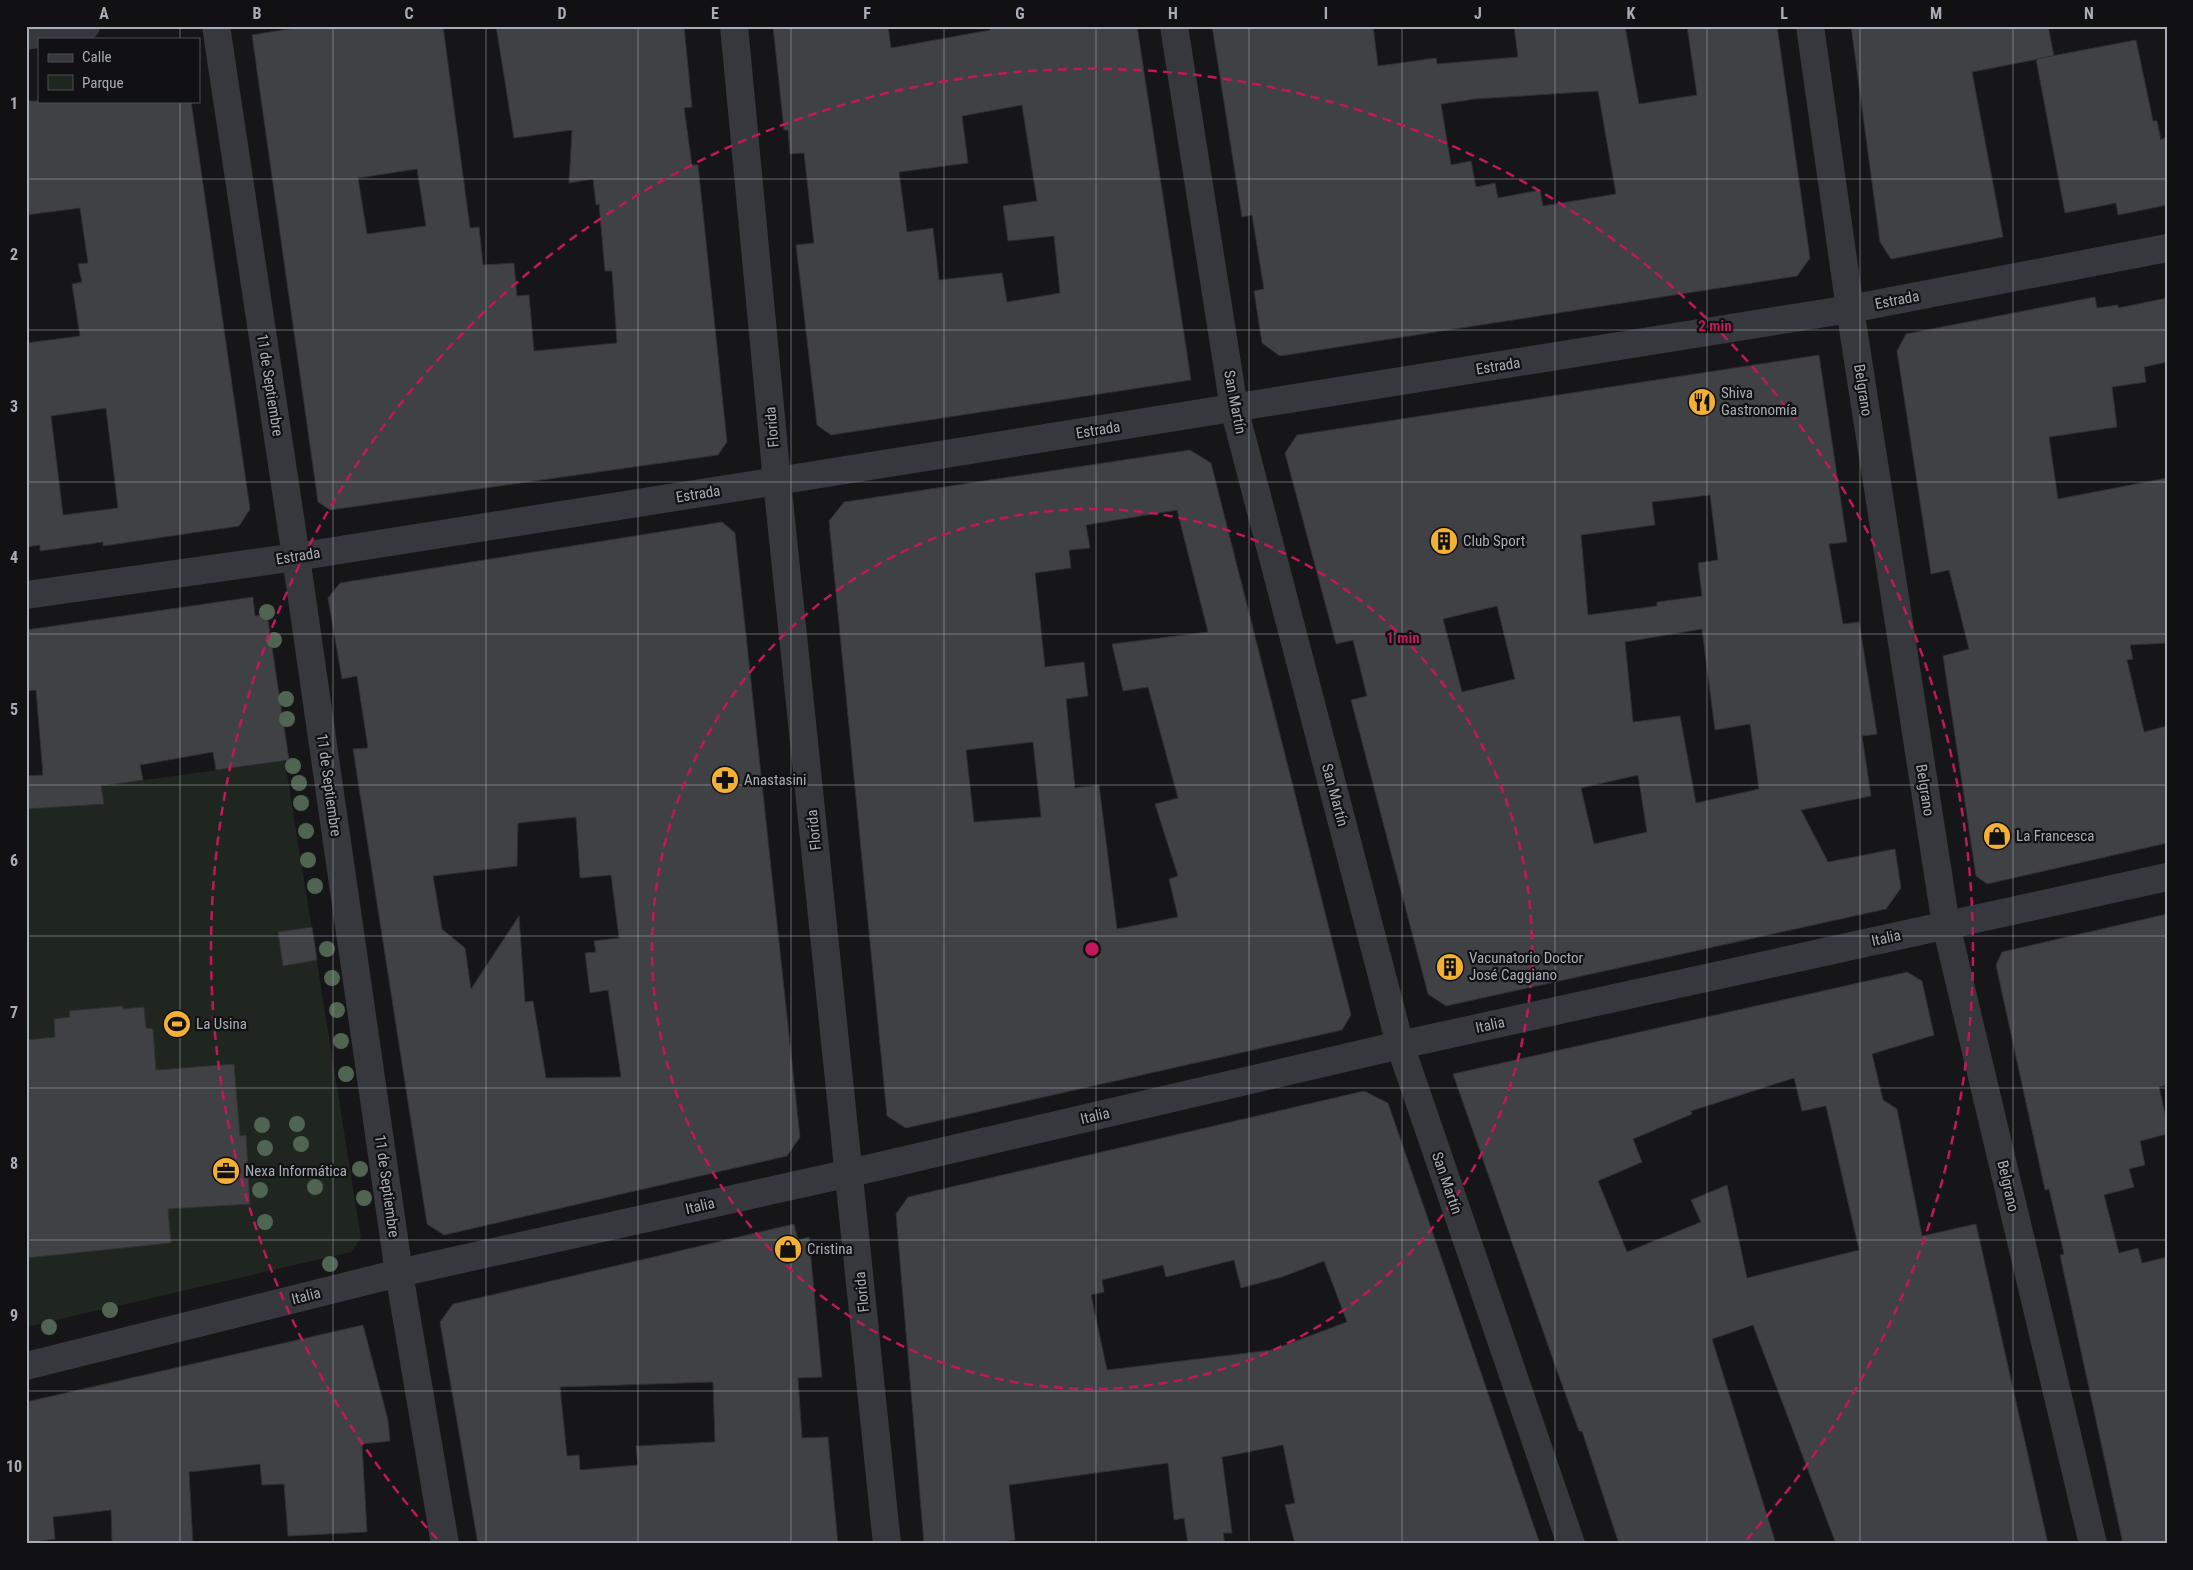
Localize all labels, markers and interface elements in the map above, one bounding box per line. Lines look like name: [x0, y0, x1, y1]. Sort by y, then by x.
text: A: [99, 4, 109, 23]
text: B: [253, 4, 262, 23]
text: C: [404, 4, 414, 23]
text: D: [557, 4, 567, 23]
text: E: [711, 4, 719, 23]
text: F: [863, 4, 871, 23]
text: G: [1015, 4, 1025, 23]
text: H: [1168, 4, 1178, 23]
text: I: [1324, 4, 1328, 23]
text: J: [1474, 4, 1482, 23]
text: K: [1627, 4, 1636, 23]
text: L: [1780, 4, 1788, 23]
text: M: [1930, 4, 1942, 23]
text: N: [2084, 4, 2094, 23]
legend: [38, 38, 200, 102]
text: Calle: [82, 48, 112, 66]
text: Parque: [82, 74, 124, 92]
text: 1: [10, 94, 18, 113]
text: 2: [10, 245, 18, 264]
street label: Estrada: [1873, 287, 1921, 313]
text: 2 min: [1698, 317, 1732, 335]
street label: 11 de Septiembre: [253, 333, 287, 437]
street label: Estrada: [1474, 354, 1522, 378]
street label: Belgrano: [1850, 363, 1876, 417]
street label: San Martín: [1220, 369, 1250, 435]
place label: Shiva Gastronomía: [1721, 384, 1797, 419]
restaurant icon: Shiva Gastronomía: [1687, 387, 1717, 417]
text: 3: [10, 397, 18, 416]
street label: Florida: [761, 406, 783, 448]
street label: Estrada: [1074, 418, 1122, 442]
street label: Estrada: [674, 482, 722, 506]
building icon: Club Sport: [1429, 526, 1459, 556]
place label: Club Sport: [1463, 532, 1525, 550]
street label: Estrada: [274, 544, 322, 568]
text: 4: [10, 548, 18, 567]
text: 1 min: [1386, 629, 1420, 647]
text: 5: [10, 700, 18, 719]
street label: 11 de Septiembre: [313, 733, 345, 837]
street label: San Martín: [1318, 762, 1352, 828]
street label: Belgrano: [1912, 763, 1938, 817]
pharmacy icon: Anastasini: [710, 765, 740, 795]
place label: Anastasini: [744, 771, 807, 789]
street label: Florida: [803, 809, 825, 851]
shop icon: La Francesca: [1982, 821, 2012, 851]
place label: La Francesca: [2016, 827, 2094, 845]
text: 6: [10, 851, 18, 870]
street label: Italia: [1870, 926, 1902, 950]
centre of rings: [1083, 940, 1101, 958]
place label: Vacunatorio Doctor José Caggiano: [1469, 949, 1584, 984]
building icon: Vacunatorio Doctor José Caggiano: [1435, 952, 1465, 982]
text: 7: [10, 1003, 18, 1022]
sports icon: La Usina: [162, 1009, 192, 1039]
street label: Italia: [1474, 1013, 1506, 1037]
place label: La Usina: [196, 1015, 247, 1033]
street label: Italia: [1079, 1104, 1111, 1128]
street label: 11 de Septiembre: [371, 1134, 403, 1238]
street label: San Martín: [1428, 1150, 1466, 1216]
text: 8: [10, 1154, 18, 1173]
office icon: Nexa Informática: [211, 1156, 241, 1186]
street label: Belgrano: [1993, 1158, 2023, 1214]
place label: Nexa Informática: [245, 1162, 347, 1180]
street label: Italia: [684, 1194, 716, 1218]
shop icon: Cristina: [773, 1234, 803, 1264]
place label: Cristina: [807, 1240, 853, 1258]
street label: Florida: [851, 1271, 873, 1313]
street label: Italia: [290, 1284, 322, 1308]
text: 9: [10, 1306, 18, 1325]
text: 10: [6, 1457, 22, 1476]

